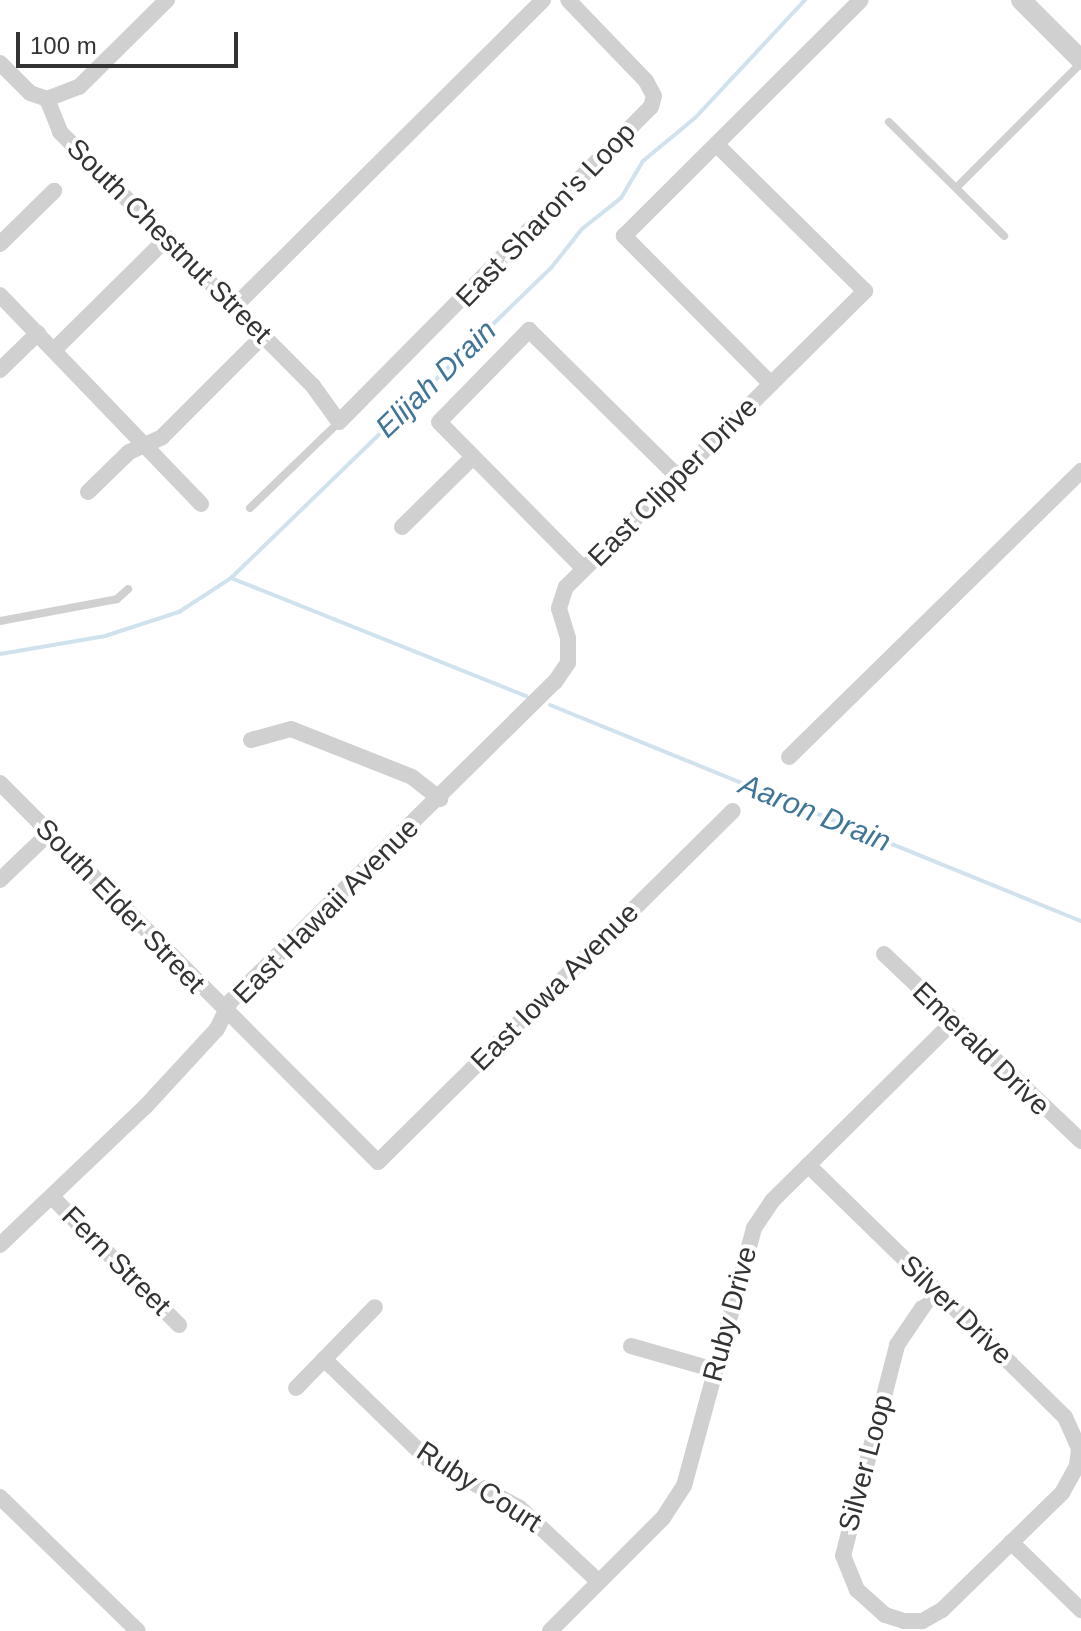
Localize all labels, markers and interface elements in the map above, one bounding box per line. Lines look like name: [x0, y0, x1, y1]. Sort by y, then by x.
scale bar: [20, 16, 242, 66]
text: 100 m: [30, 32, 97, 59]
street label: East Sharon's Loop: [449, 116, 643, 314]
street label: South Chestnut Street: [60, 132, 278, 350]
water label: Elijah Drain: [368, 313, 504, 445]
street label: East Clipper Drive: [581, 390, 765, 574]
water label: Aaron Drain: [734, 766, 896, 860]
street label: East Hawaii Avenue: [226, 811, 426, 1011]
street label: South Elder Street: [28, 812, 212, 1000]
street label: East Iowa Avenue: [464, 896, 646, 1078]
street label: Emerald Drive: [906, 975, 1056, 1123]
street label: Fern Street: [55, 1200, 177, 1322]
street label: Ruby Drive: [696, 1243, 764, 1385]
street label: Silver Drive: [893, 1248, 1019, 1372]
street label: Silver Loop: [832, 1391, 900, 1535]
street label: Ruby Court: [410, 1434, 548, 1540]

